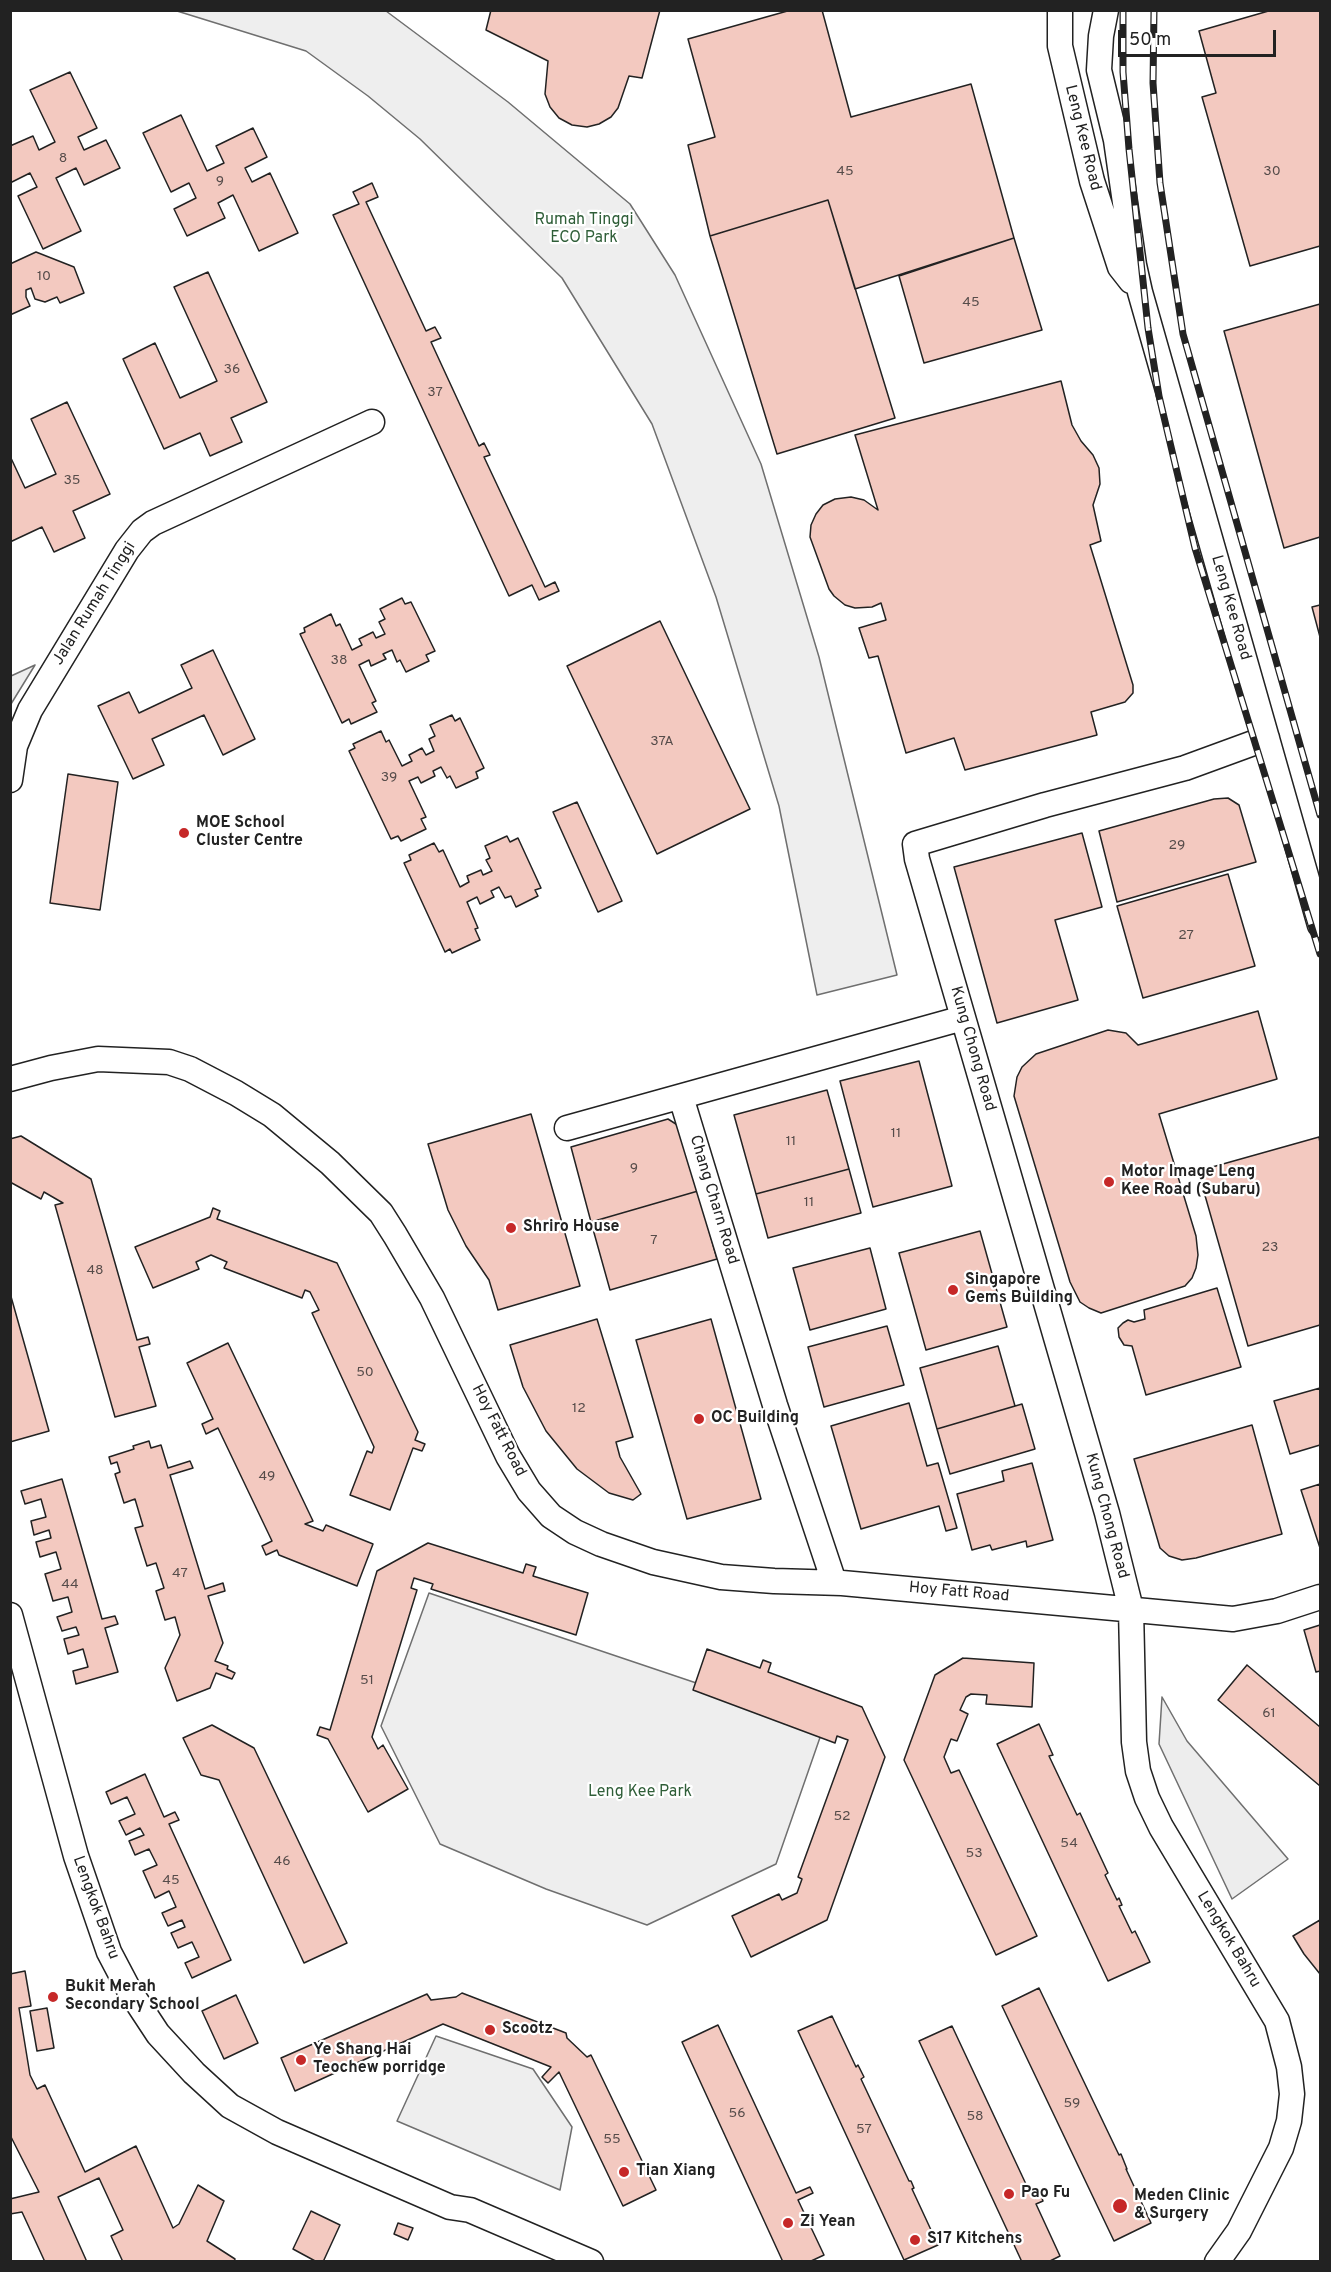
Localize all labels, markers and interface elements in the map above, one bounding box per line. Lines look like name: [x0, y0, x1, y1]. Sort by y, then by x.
scale bar: [1121, 18, 1278, 56]
text: 50 m: [1129, 29, 1171, 52]
street label: Leng Kee Road: [1060, 83, 1104, 193]
house number: 8: [59, 151, 67, 167]
house number: 45: [836, 164, 854, 180]
house number: 30: [1263, 164, 1281, 180]
house number: 9: [216, 174, 224, 190]
park label: Rumah Tinggi ECO Park: [535, 211, 633, 249]
house number: 10: [37, 269, 51, 285]
house number: 45: [962, 295, 980, 311]
house number: 36: [224, 362, 240, 378]
house number: 37: [427, 385, 443, 401]
house number: 35: [63, 473, 81, 489]
street label: Jalan Rumah Tinggi: [49, 539, 141, 669]
street label: Leng Kee Road: [1206, 553, 1254, 663]
house number: 38: [331, 653, 347, 669]
house number: 37A: [650, 734, 674, 750]
house number: 39: [381, 770, 397, 786]
place label: MOE School Cluster Centre: [196, 814, 303, 852]
marker: MOE School Cluster Centre: [177, 826, 191, 840]
house number: 29: [1169, 838, 1185, 854]
house number: 27: [1178, 928, 1194, 944]
street label: Kung Chong Road: [945, 984, 999, 1114]
house number: 11: [891, 1126, 901, 1142]
street label: Chang Charn Road: [684, 1133, 742, 1267]
house number: 11: [786, 1134, 796, 1150]
house number: 9: [630, 1161, 638, 1177]
place label: Motor Image Leng Kee Road (Subaru): [1121, 1163, 1261, 1201]
marker: Motor Image Leng Kee Road (Subaru): [1102, 1175, 1116, 1189]
house number: 11: [804, 1195, 814, 1211]
place label: Shriro House: [523, 1218, 620, 1238]
marker: Shriro House: [504, 1221, 518, 1235]
house number: 7: [650, 1233, 658, 1249]
house number: 23: [1262, 1240, 1278, 1256]
house number: 48: [86, 1263, 104, 1279]
place label: Singapore Gems Building: [965, 1271, 1073, 1309]
marker: Singapore Gems Building: [946, 1283, 960, 1297]
house number: 50: [356, 1365, 374, 1381]
street label: Hoy Fatt Road: [467, 1382, 529, 1480]
house number: 12: [572, 1401, 586, 1417]
place label: OC Building: [711, 1409, 799, 1429]
marker: OC Building: [692, 1412, 706, 1426]
street label: Kung Chong Road: [1080, 1451, 1132, 1581]
house number: 49: [259, 1469, 275, 1485]
house number: 47: [172, 1566, 188, 1582]
house number: 44: [61, 1577, 79, 1593]
street label: Hoy Fatt Road: [908, 1579, 1010, 1607]
house number: 51: [360, 1673, 374, 1689]
house number: 61: [1262, 1706, 1276, 1722]
park label: Leng Kee Park: [588, 1783, 692, 1803]
house number: 52: [833, 1809, 851, 1825]
house number: 54: [1060, 1836, 1078, 1852]
house number: 53: [965, 1846, 983, 1862]
street label: Lengkok Bahru: [67, 1854, 123, 1962]
house number: 46: [273, 1854, 291, 1870]
house number: 45: [162, 1873, 180, 1889]
street label: Lengkok Bahru: [1192, 1889, 1264, 1991]
place label: Bukit Merah Secondary School: [65, 1978, 200, 2016]
marker: Bukit Merah Secondary School: [46, 1990, 60, 2004]
place label: Scootz: [502, 2020, 553, 2040]
marker: Scootz: [483, 2023, 497, 2037]
place label: Ye Shang Hai Teochew porridge: [313, 2041, 446, 2079]
marker: Ye Shang Hai Teochew porridge: [294, 2053, 308, 2067]
house number: 59: [1064, 2096, 1080, 2112]
house number: 56: [728, 2106, 746, 2122]
house number: 58: [966, 2109, 984, 2125]
house number: 57: [856, 2122, 872, 2138]
house number: 55: [603, 2132, 621, 2148]
place label: Tian Xiang: [636, 2162, 716, 2182]
marker: Tian Xiang: [617, 2165, 631, 2179]
place label: Pao Fu: [1021, 2184, 1070, 2204]
marker: Pao Fu: [1002, 2187, 1016, 2201]
place label: Meden Clinic & Surgery: [1134, 2187, 1230, 2225]
marker: Meden Clinic & Surgery: [1111, 2197, 1129, 2215]
place label: Zi Yean: [800, 2213, 856, 2233]
marker: Zi Yean: [781, 2216, 795, 2230]
place label: S17 Kitchens: [927, 2230, 1022, 2250]
marker: S17 Kitchens: [908, 2233, 922, 2247]

